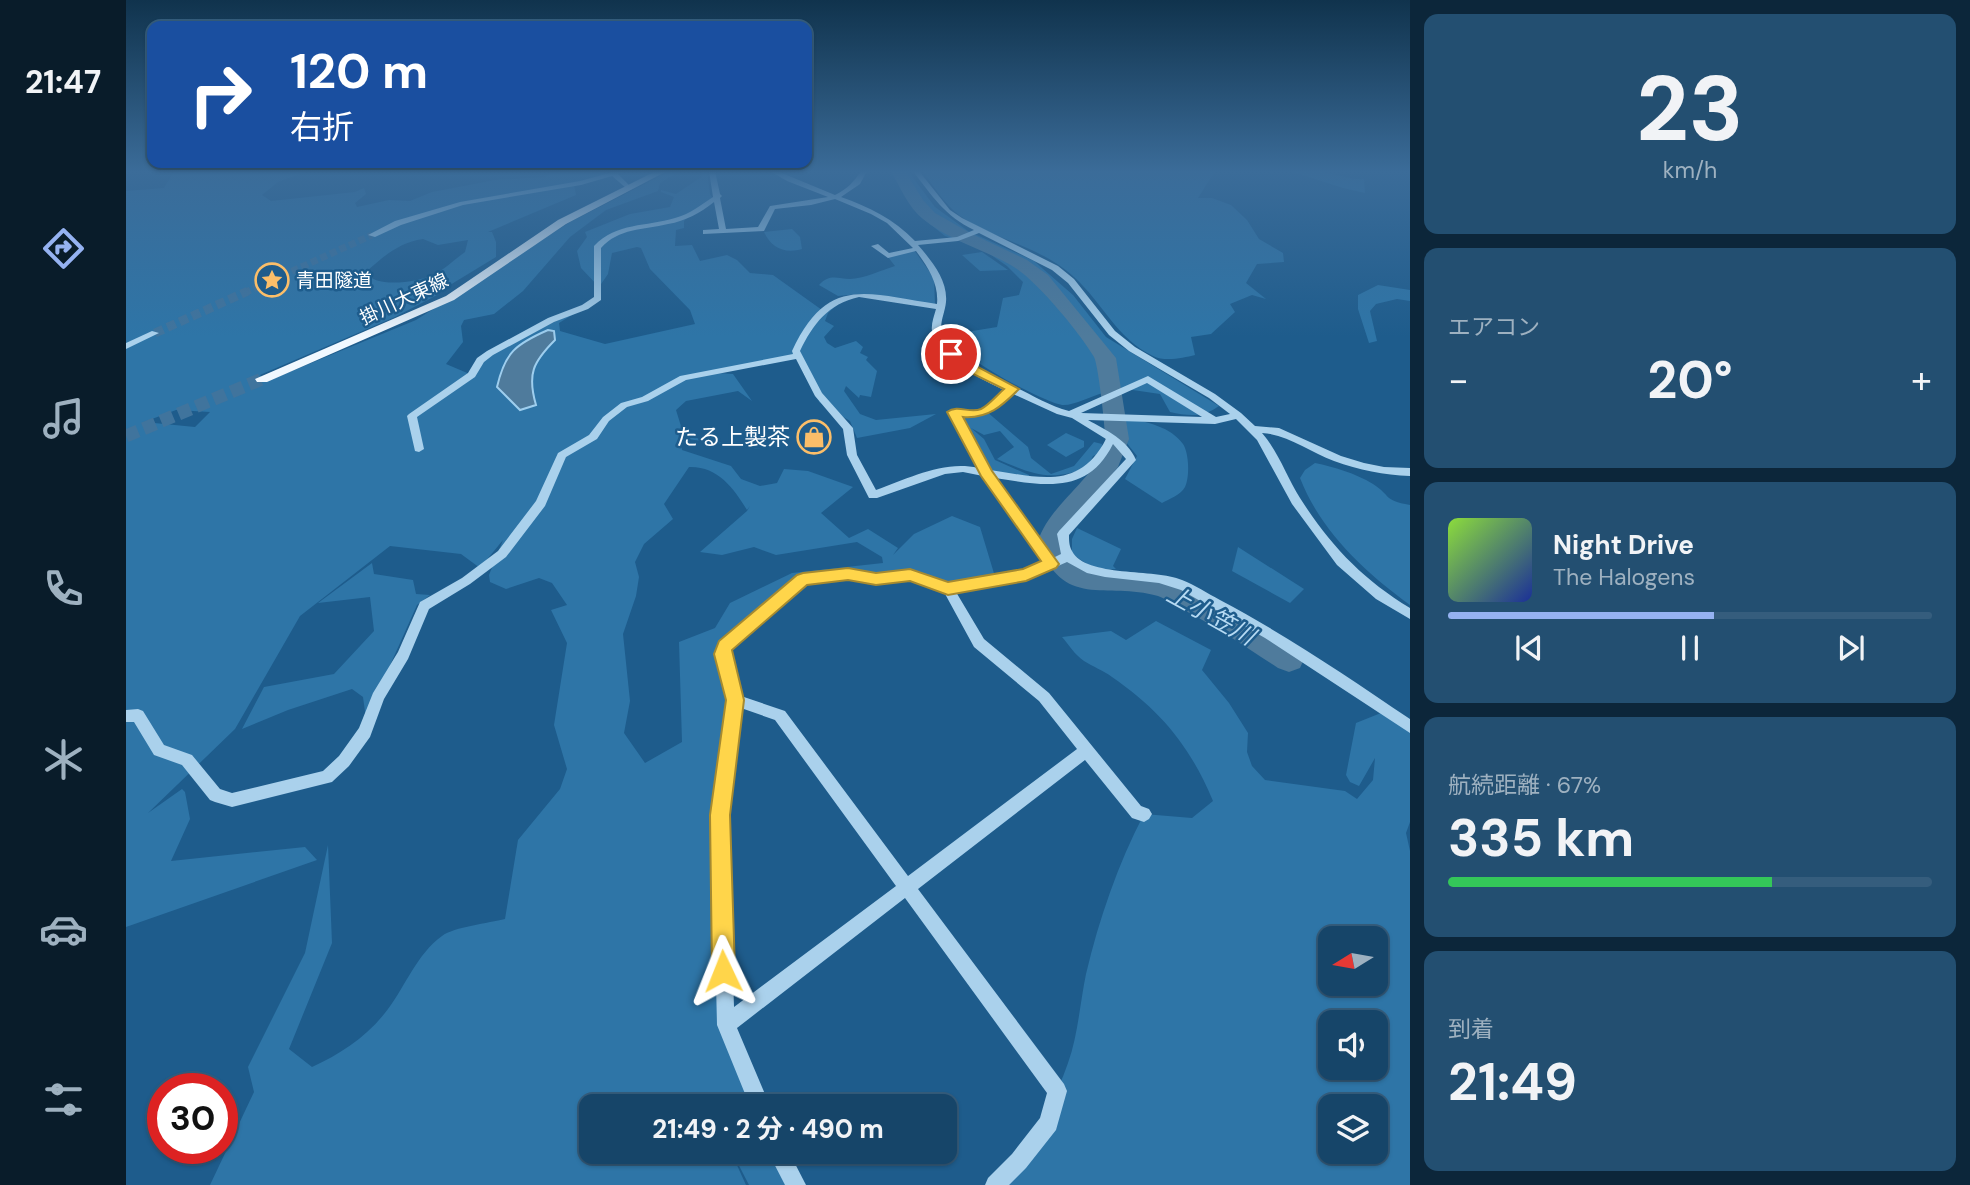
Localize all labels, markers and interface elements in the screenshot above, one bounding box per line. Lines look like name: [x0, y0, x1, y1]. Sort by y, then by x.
text: 120 m: [290, 39, 428, 103]
icon: right: [175, 49, 266, 140]
text: 23: [1636, 50, 1744, 168]
text: 21:47: [25, 61, 101, 103]
text: 右折: [290, 106, 354, 148]
text: km/h: [1663, 155, 1717, 185]
icon: directions: [39, 224, 88, 273]
place icon: 青田隧道: [253, 261, 291, 299]
place label: 青田隧道: [296, 268, 372, 293]
street label: 掛川大東線: [356, 268, 452, 330]
text: エアコン: [1448, 312, 1540, 342]
pin: [921, 324, 981, 384]
icon: arrive: [932, 335, 970, 373]
text: 20°: [1647, 346, 1733, 414]
text: −: [1448, 355, 1469, 405]
text: +: [1911, 355, 1932, 405]
icon: music: [39, 394, 88, 443]
shop icon: たる上製茶: [795, 418, 833, 456]
place label: たる上製茶: [675, 422, 790, 452]
text: Night Drive: [1553, 528, 1694, 562]
text: The Halogens: [1553, 562, 1695, 592]
icon: phone: [39, 564, 88, 613]
water label: 上小笠川: [1162, 578, 1263, 653]
icon: previous: [1510, 629, 1548, 667]
icon: pause: [1671, 629, 1709, 667]
icon: next: [1832, 629, 1870, 667]
icon: climate: [39, 735, 88, 784]
text: 航続距離 · 67%: [1448, 770, 1601, 800]
text: 335 km: [1448, 804, 1634, 872]
icon: car: [39, 905, 88, 954]
north arrow: [1318, 926, 1388, 996]
map controls: [1318, 926, 1388, 1164]
position arrow: [686, 934, 760, 1008]
button: sound: [1318, 1010, 1388, 1080]
text: 到着: [1448, 1014, 1494, 1044]
text: 21:49: [1448, 1048, 1577, 1116]
speed limit sign: 30: [147, 1073, 238, 1164]
icon: filters: [39, 1075, 88, 1124]
button: layers: [1318, 1094, 1388, 1164]
text: 21:49 · 2 分 · 490 m: [652, 1112, 884, 1146]

